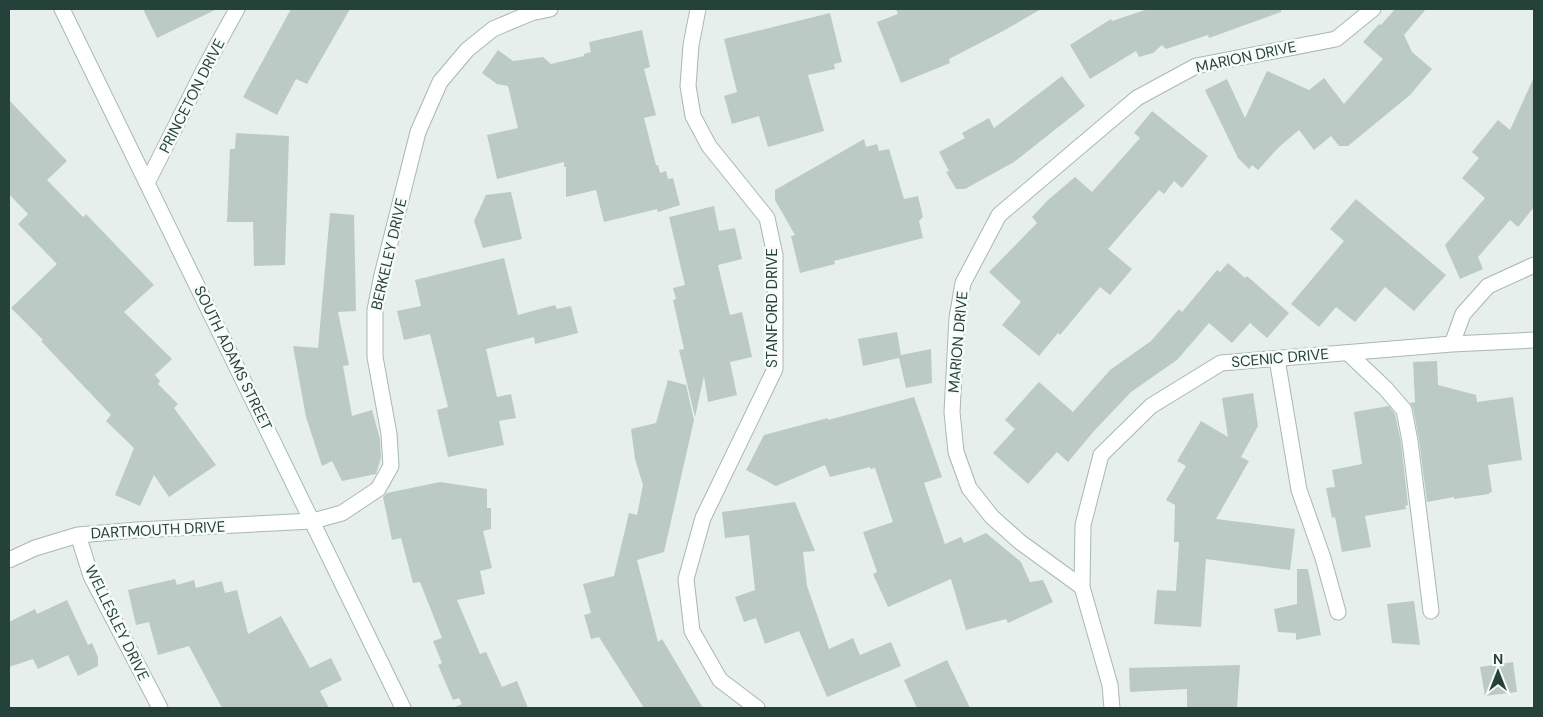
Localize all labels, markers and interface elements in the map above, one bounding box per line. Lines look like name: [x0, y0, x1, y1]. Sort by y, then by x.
street label: PRINCETON DRIVE: [155, 35, 229, 157]
street label: MARION DRIVE: [1194, 37, 1298, 77]
street label: BERKELEY DRIVE: [366, 196, 412, 312]
street label: STANFORD DRIVE: [762, 248, 782, 368]
street label: SOUTH ADAMS STREET: [189, 282, 277, 434]
street label: MARION DRIVE: [944, 290, 972, 394]
street label: SCENIC DRIVE: [1230, 344, 1330, 372]
street label: DARTMOUTH DRIVE: [90, 516, 226, 544]
street label: WELLESLEY DRIVE: [80, 562, 154, 684]
north arrow: [1473, 647, 1523, 697]
text: N: [1493, 650, 1503, 668]

